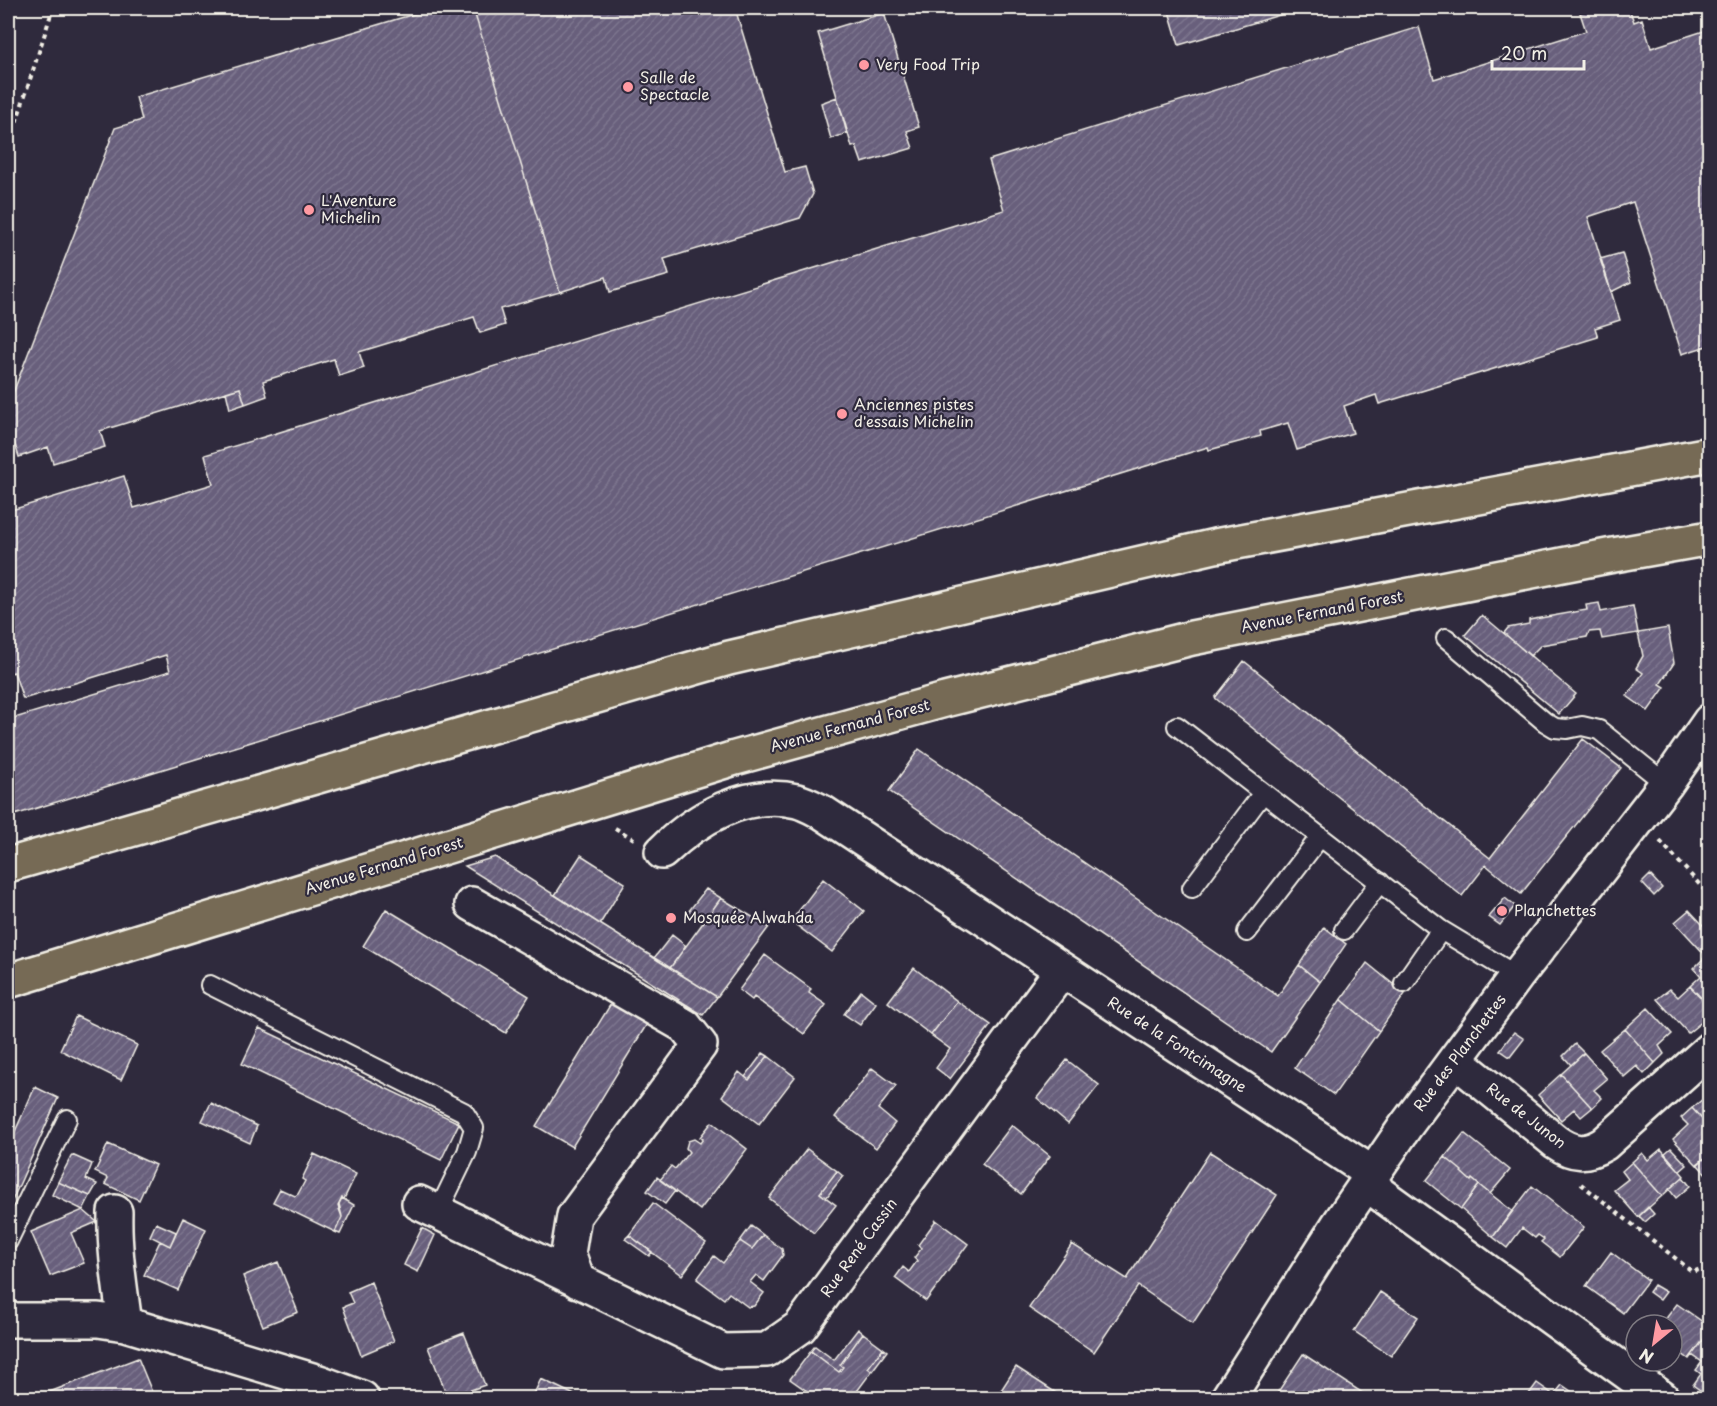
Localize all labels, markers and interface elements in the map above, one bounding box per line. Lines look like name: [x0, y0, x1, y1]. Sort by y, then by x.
scale bar: [1492, 33, 1584, 71]
text: 20 m: [1501, 39, 1547, 66]
place label: Very Food Trip: [876, 52, 980, 75]
marker: Very Food Trip: [857, 58, 871, 72]
place label: Salle de Spectacle: [640, 65, 710, 105]
marker: Salle de Spectacle: [621, 80, 635, 94]
place label: L'Aventure Michelin: [321, 188, 397, 228]
marker: L'Aventure Michelin: [302, 203, 316, 217]
place label: Anciennes pistes d'essais Michelin: [854, 392, 974, 432]
marker: Anciennes pistes d'essais Michelin: [835, 407, 849, 421]
street label: Avenue Fernand Forest: [1239, 584, 1405, 637]
street label: Avenue Fernand Forest: [767, 692, 932, 757]
street label: Avenue Fernand Forest: [302, 830, 465, 900]
place label: Planchettes: [1514, 898, 1596, 921]
marker: Planchettes: [1495, 904, 1509, 918]
place label: Mosquée Alwahda: [683, 905, 814, 928]
marker: Mosquée Alwahda: [664, 911, 678, 925]
street label: Rue des Planchettes: [1407, 989, 1511, 1116]
street label: Rue de la Fontcimagne: [1104, 990, 1252, 1098]
street label: Rue de Junon: [1482, 1076, 1572, 1153]
street label: Rue René Cassin: [814, 1193, 902, 1302]
north arrow: [1624, 1313, 1684, 1373]
text: N: [1635, 1343, 1657, 1370]

